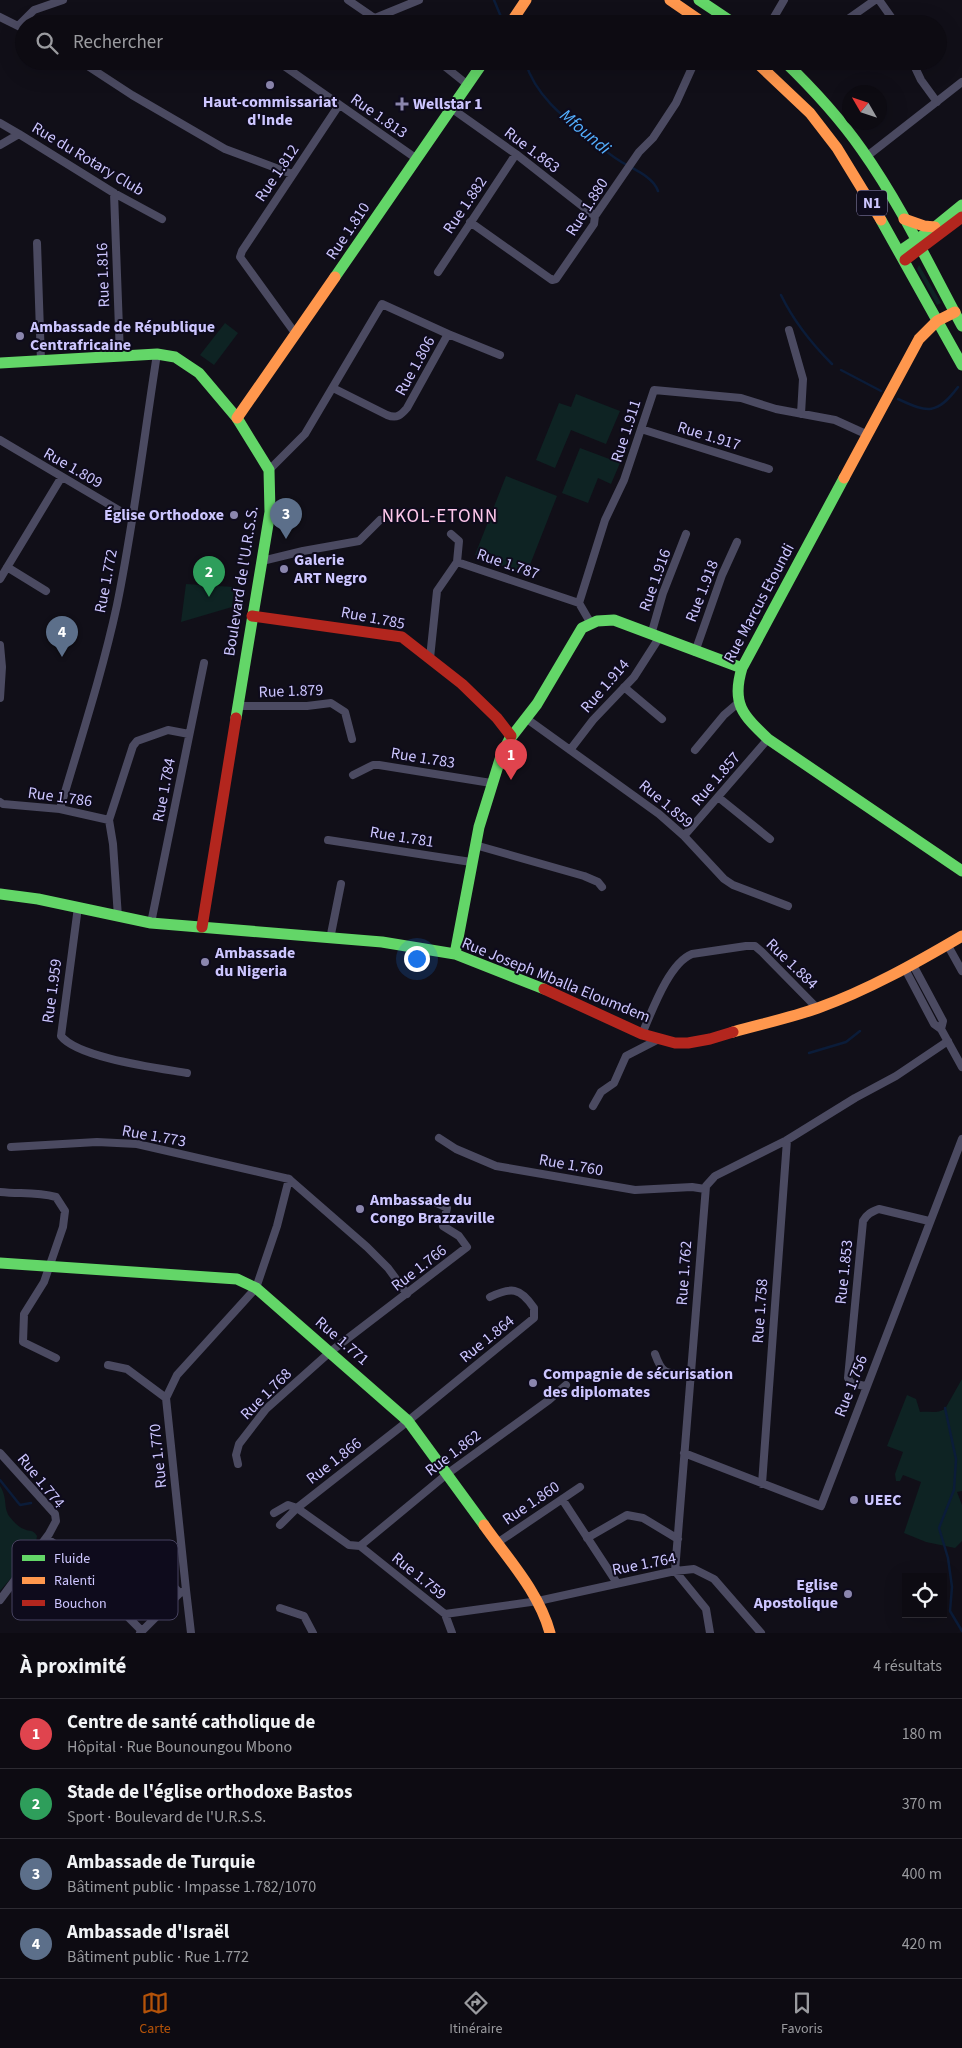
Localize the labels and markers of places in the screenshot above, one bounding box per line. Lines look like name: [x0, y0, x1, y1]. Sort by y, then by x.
marker: Haut-commissariat d'Inde: [264, 79, 276, 91]
place label: Haut-commissariat d'Inde: [203, 91, 337, 131]
place label: Wellstar 1: [413, 93, 482, 115]
marker: Wellstar 1: [395, 97, 409, 111]
place label: Ambassade de République Centrafricaine: [29, 316, 215, 356]
marker: Ambassade de République Centrafricaine: [14, 330, 26, 342]
pin: 3: [270, 498, 302, 539]
place label: Église Orthodoxe: [104, 504, 224, 526]
marker: Église Orthodoxe: [228, 509, 240, 521]
place label: Galerie ART Negro: [293, 549, 367, 589]
pin: 2: [193, 556, 225, 597]
marker: Galerie ART Negro: [278, 563, 290, 575]
pin: 4: [46, 616, 78, 657]
pin: 1: [495, 739, 527, 780]
place label: Ambassade du Nigeria: [214, 942, 295, 982]
marker: Ambassade du Nigeria: [199, 956, 211, 968]
place label: Ambassade du Congo Brazzaville: [369, 1189, 495, 1229]
marker: Ambassade du Congo Brazzaville: [354, 1203, 366, 1215]
place label: Compagnie de sécurisation des diplomates: [543, 1363, 733, 1403]
marker: Compagnie de sécurisation des diplomates: [527, 1377, 539, 1389]
place label: UEEC: [864, 1489, 902, 1511]
marker: UEEC: [848, 1494, 860, 1506]
place label: Eglise Apostolique: [753, 1574, 838, 1614]
marker: Eglise Apostolique: [842, 1588, 854, 1600]

